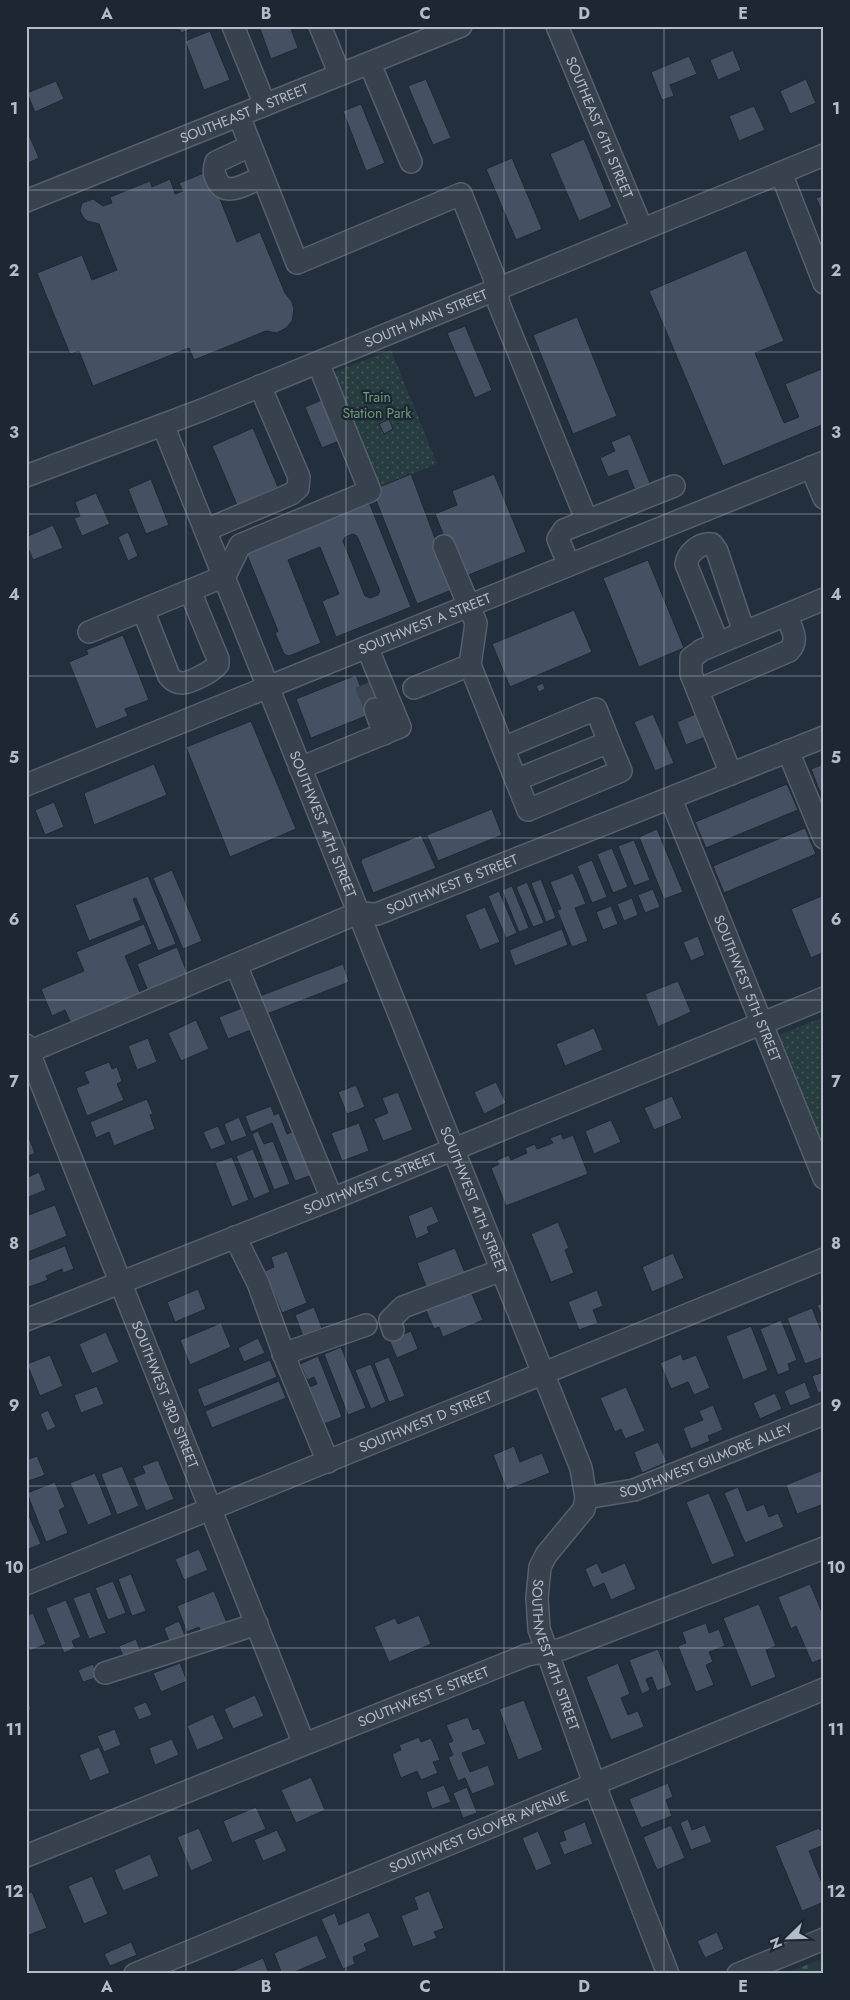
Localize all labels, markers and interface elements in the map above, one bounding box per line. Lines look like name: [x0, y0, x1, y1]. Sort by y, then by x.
text: A: [100, 2, 113, 25]
text: B: [261, 2, 271, 25]
text: C: [419, 2, 431, 25]
text: D: [578, 2, 590, 25]
text: E: [738, 2, 748, 25]
street label: SOUTHEAST 6TH STREET: [561, 53, 638, 202]
street label: SOUTHEAST A STREET: [177, 78, 312, 148]
text: 1: [10, 97, 18, 120]
text: 1: [832, 97, 840, 120]
text: 2: [9, 259, 19, 282]
text: 2: [831, 259, 841, 282]
street label: SOUTH MAIN STREET: [361, 284, 491, 352]
park label: Train Station Park: [343, 387, 412, 423]
text: 3: [9, 421, 19, 444]
text: 3: [831, 421, 841, 444]
text: 4: [8, 583, 20, 606]
text: 4: [830, 583, 842, 606]
street label: SOUTHWEST A STREET: [355, 588, 494, 659]
text: 5: [9, 746, 19, 769]
text: 5: [831, 746, 841, 769]
street label: SOUTHWEST 4TH STREET: [284, 748, 362, 901]
street label: SOUTHWEST B STREET: [383, 849, 521, 919]
text: 6: [9, 908, 19, 931]
text: 6: [831, 908, 841, 931]
street label: SOUTHWEST 5TH STREET: [709, 912, 786, 1065]
text: 7: [9, 1070, 19, 1093]
text: 7: [831, 1070, 841, 1093]
street label: SOUTHWEST 4TH STREET: [435, 1124, 512, 1277]
street label: SOUTHWEST C STREET: [300, 1147, 440, 1219]
text: 8: [9, 1232, 19, 1255]
text: 8: [831, 1232, 841, 1255]
street label: SOUTHWEST 3RD STREET: [127, 1318, 203, 1472]
street label: SOUTHWEST D STREET: [356, 1385, 495, 1457]
text: 9: [9, 1394, 19, 1417]
text: 9: [831, 1394, 841, 1417]
street label: SOUTHWEST GILMORE ALLEY: [618, 1418, 795, 1502]
text: 10: [5, 1556, 23, 1579]
text: 10: [827, 1556, 845, 1579]
street label: SOUTHWEST 4TH STREET: [527, 1578, 585, 1734]
street label: SOUTHWEST E STREET: [355, 1661, 492, 1732]
text: 11: [6, 1718, 22, 1741]
text: 11: [828, 1718, 844, 1741]
street label: SOUTHWEST GLOVER AVENUE: [386, 1786, 572, 1878]
text: 12: [5, 1880, 23, 1903]
text: 12: [827, 1880, 845, 1903]
north arrow: [762, 1912, 812, 1962]
text: N: [765, 1934, 787, 1952]
text: A: [100, 1975, 113, 1998]
text: B: [261, 1975, 271, 1998]
text: C: [419, 1975, 431, 1998]
text: D: [578, 1975, 590, 1998]
text: E: [738, 1975, 748, 1998]

